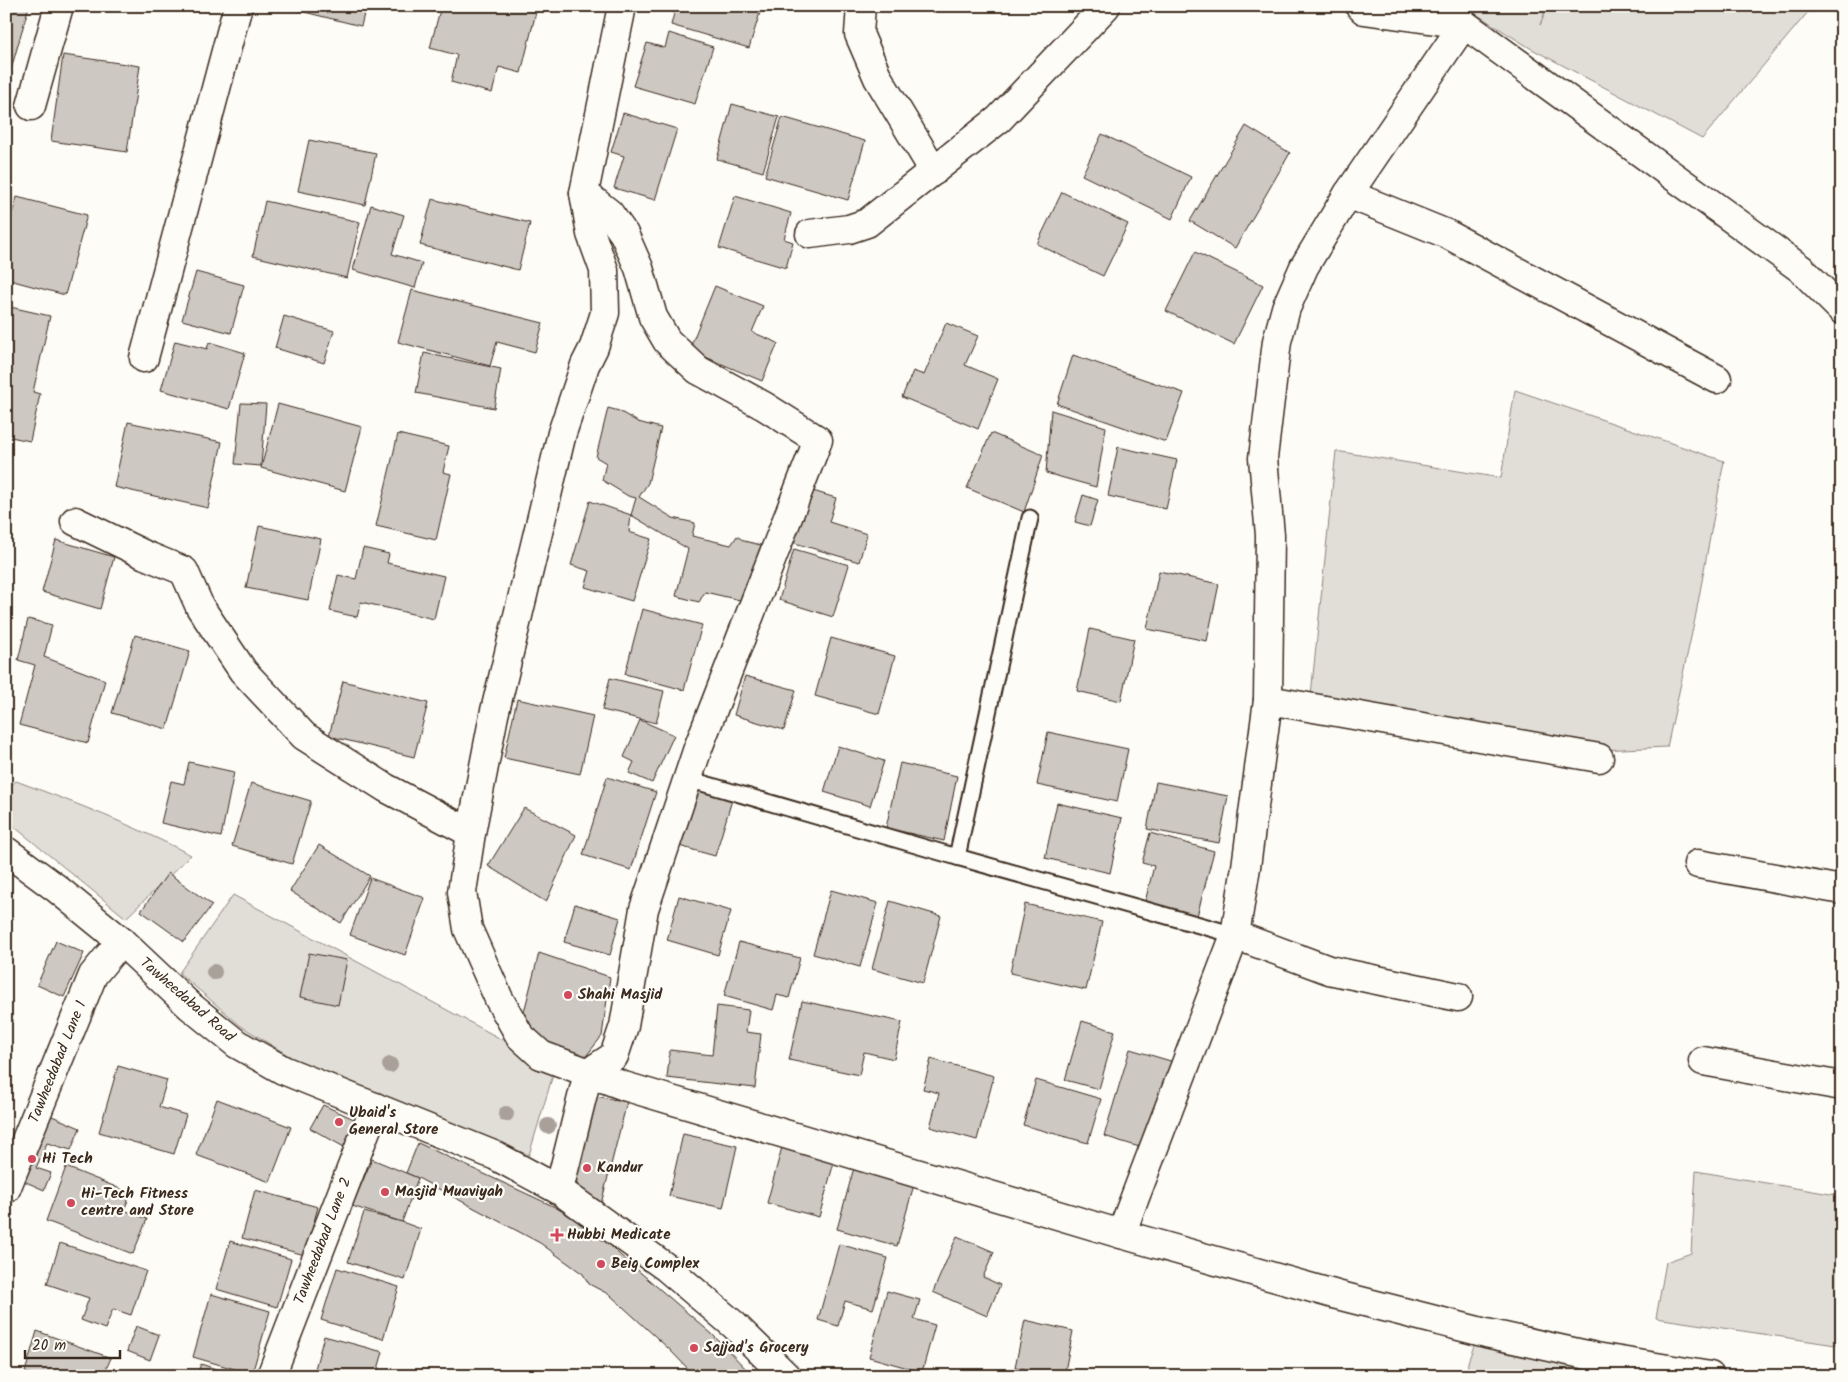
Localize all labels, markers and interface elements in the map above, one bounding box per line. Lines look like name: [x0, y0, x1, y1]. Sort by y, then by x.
street label: Tawheedabad Road: [134, 952, 240, 1049]
place label: Shahi Masjid: [578, 983, 663, 1007]
marker: Shahi Masjid: [562, 989, 574, 1001]
street label: Tawheedabad Lane 1: [22, 997, 94, 1127]
place label: Ubaid's General Store: [349, 1101, 439, 1142]
marker: Ubaid's General Store: [333, 1116, 345, 1128]
place label: Hi Tech: [42, 1147, 93, 1171]
marker: Hi Tech: [26, 1153, 38, 1165]
place label: Kandur: [597, 1156, 643, 1180]
marker: Kandur: [581, 1162, 593, 1174]
street label: Tawheedabad Lane 2: [288, 1174, 358, 1308]
place label: Masjid Muaviyah: [395, 1180, 503, 1204]
place label: Hi-Tech Fitness centre and Store: [81, 1182, 194, 1223]
marker: Masjid Muaviyah: [379, 1186, 391, 1198]
marker: Hi-Tech Fitness centre and Store: [65, 1197, 77, 1209]
place label: Hubbi Medicate: [567, 1223, 671, 1247]
marker: Hubbi Medicate: [551, 1229, 563, 1241]
place label: Beig Complex: [611, 1252, 700, 1276]
marker: Beig Complex: [595, 1258, 607, 1270]
scale bar: [25, 1327, 120, 1359]
text: 20 m: [32, 1334, 66, 1358]
place label: Sajjad's Grocery: [704, 1336, 809, 1360]
marker: Sajjad's Grocery: [688, 1342, 700, 1354]

